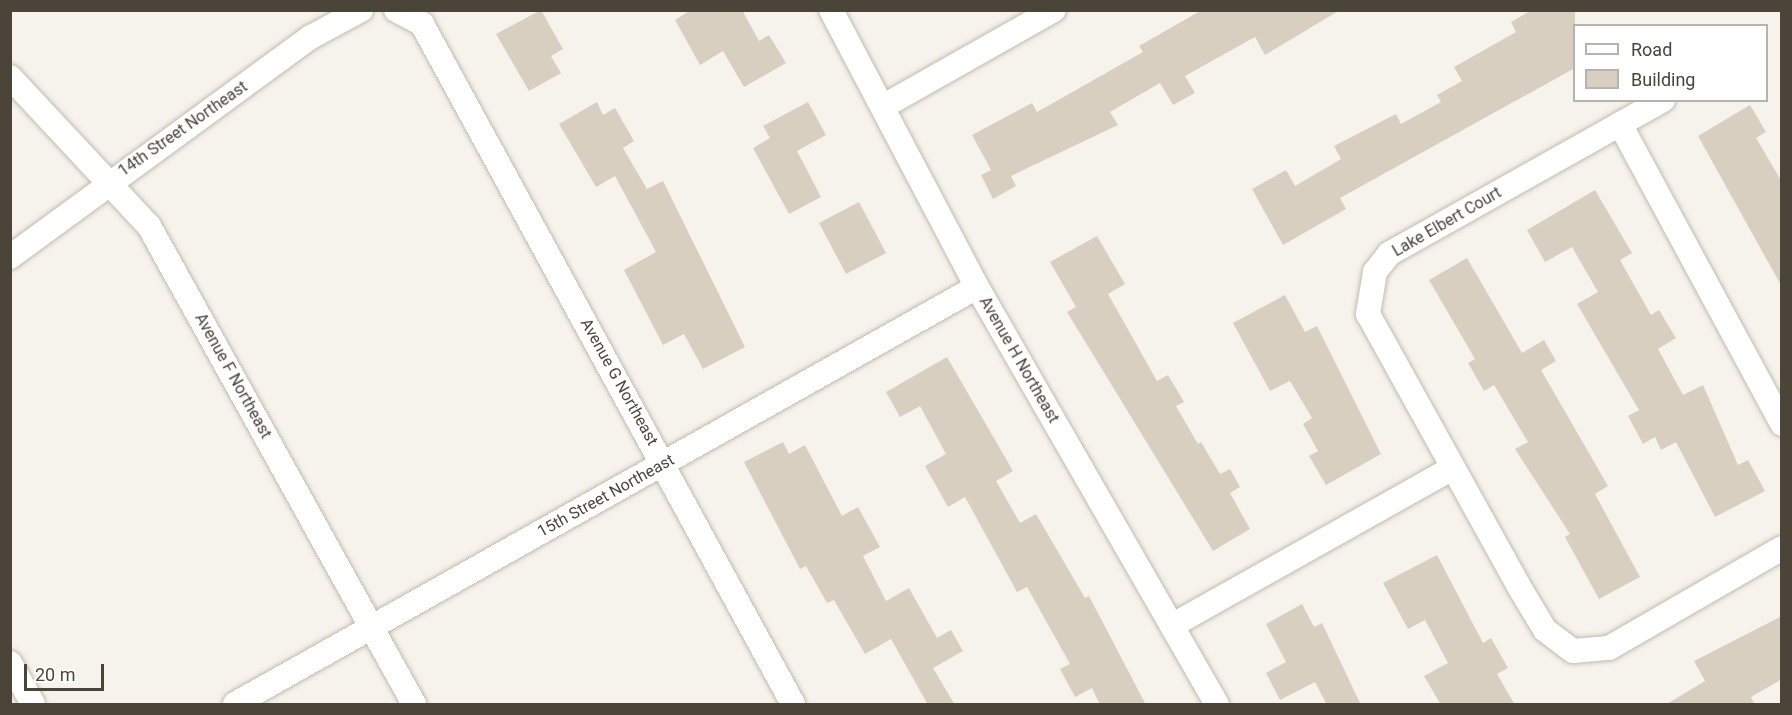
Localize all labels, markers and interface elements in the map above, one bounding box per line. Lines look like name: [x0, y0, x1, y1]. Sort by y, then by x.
legend: [1573, 24, 1768, 102]
text: Road: [1631, 39, 1672, 60]
text: Building: [1631, 69, 1695, 90]
street label: 14th Street Northeast: [115, 77, 251, 181]
street label: Lake Elbert Court: [1389, 183, 1505, 261]
street label: Avenue H Northeast: [975, 293, 1063, 427]
street label: Avenue F Northeast: [191, 310, 275, 442]
street label: Avenue G Northeast: [576, 315, 662, 449]
street label: 15th Street Northeast: [534, 450, 678, 542]
scale bar: [27, 652, 106, 690]
text: 20 m: [35, 664, 75, 685]

